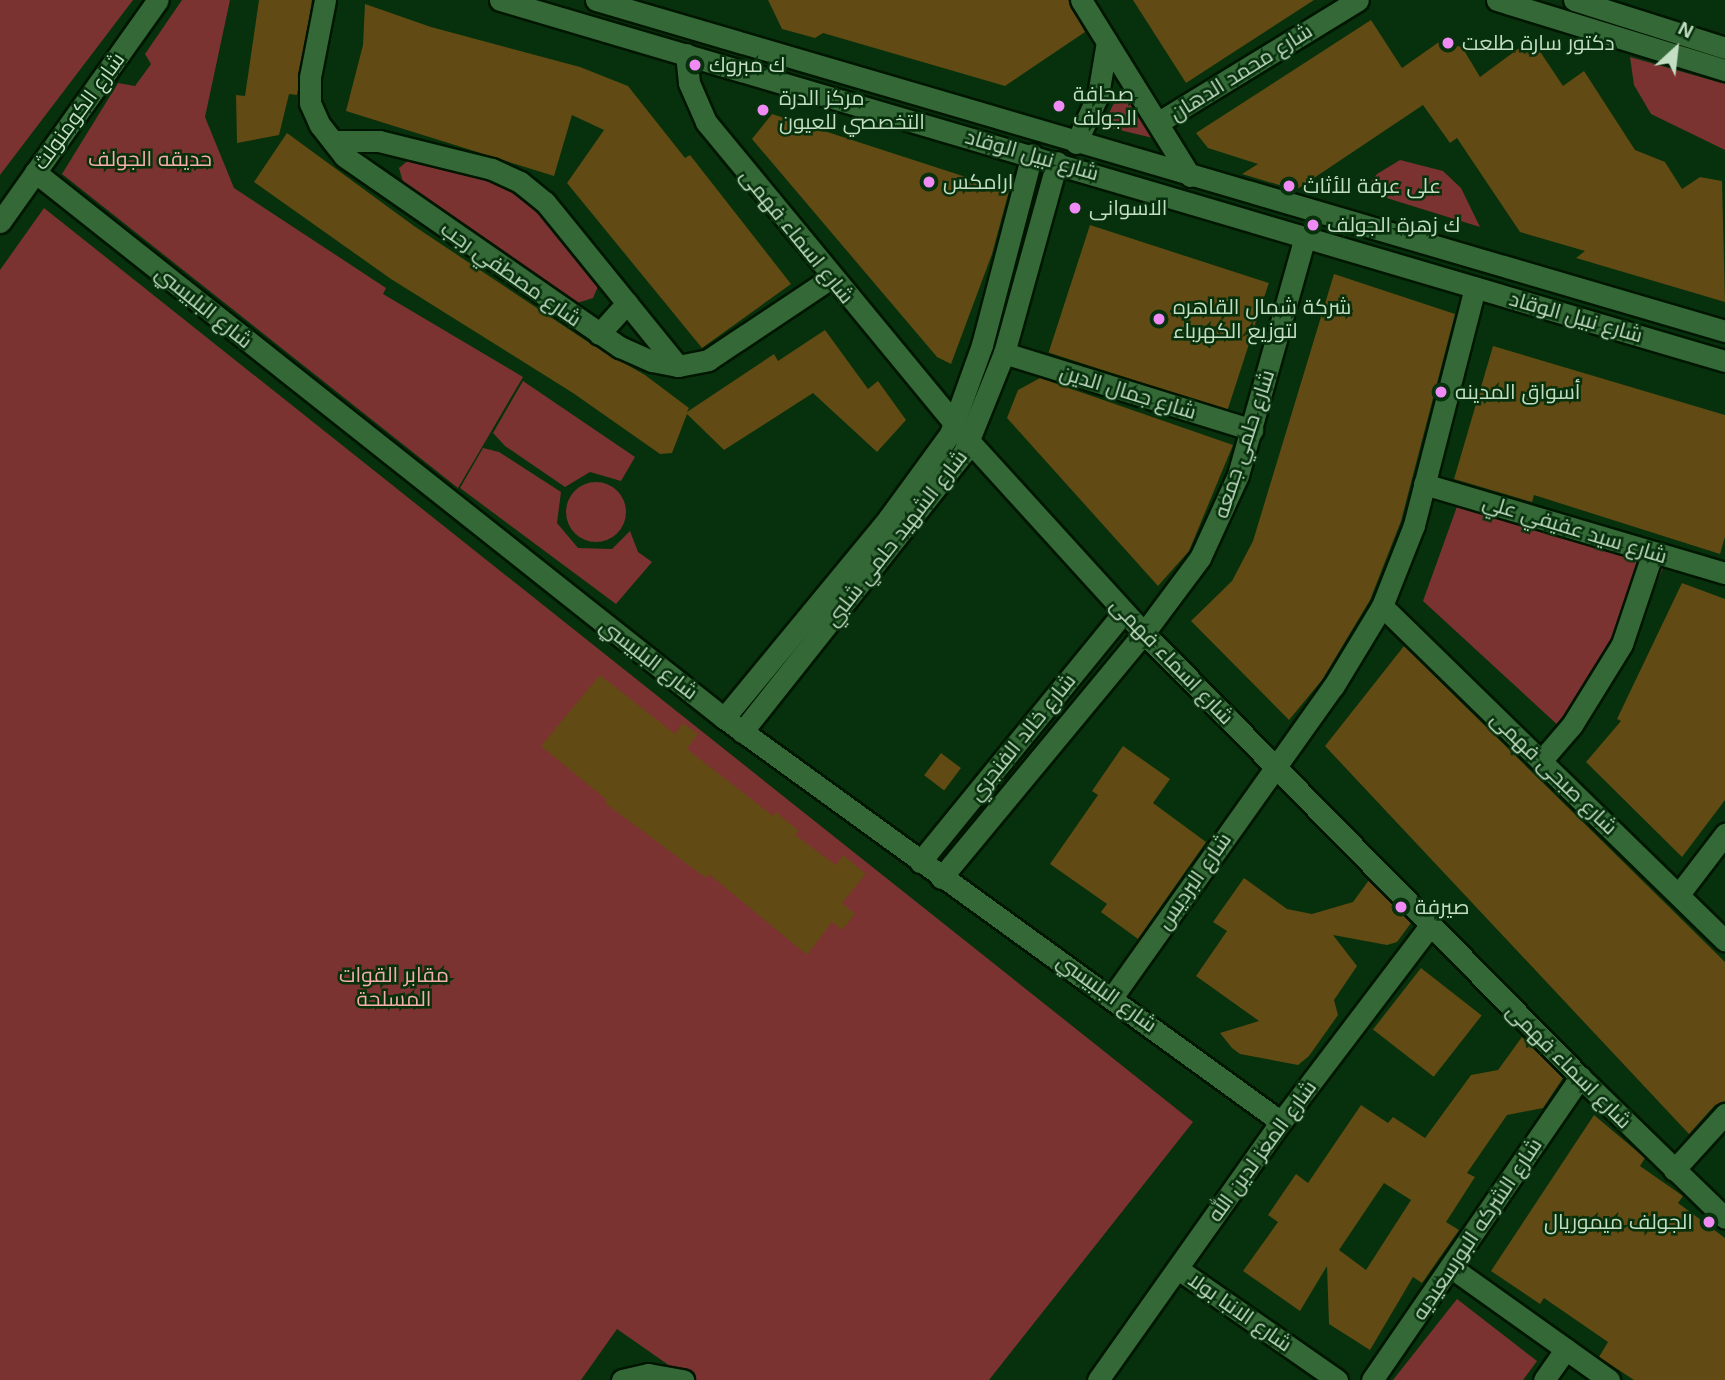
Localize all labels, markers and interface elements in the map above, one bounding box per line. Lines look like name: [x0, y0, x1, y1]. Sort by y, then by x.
north arrow: [1641, 14, 1711, 84]
text: N: [1675, 17, 1697, 42]
street label: شارع محمد الدهان: [1165, 18, 1317, 126]
place label: دكتور سارة طلعت: [1462, 30, 1615, 56]
marker: دكتور سارة طلعت: [1440, 35, 1456, 51]
street label: شارع الكومنولث: [28, 48, 130, 174]
place label: ك مبروك: [709, 52, 785, 78]
marker: ك مبروك: [687, 57, 703, 73]
place label: صحافة الجولف: [1073, 81, 1137, 131]
place label: مركز الدرة التخصصي للعيون: [779, 85, 925, 135]
marker: صحافة الجولف: [1051, 98, 1067, 114]
marker: مركز الدرة التخصصي للعيون: [753, 100, 773, 120]
street label: شارع نبيل الوقاد: [962, 124, 1102, 186]
park label: حديقه الجولف: [88, 146, 212, 172]
street label: شارع اسماء فهمى: [735, 163, 859, 309]
place label: ارامكس: [943, 169, 1013, 195]
place label: على عرفة للأثاث: [1303, 173, 1441, 199]
marker: ارامكس: [921, 174, 937, 190]
marker: على عرفة للأثاث: [1281, 178, 1297, 194]
place label: الاسوانى: [1089, 195, 1167, 221]
marker: الاسوانى: [1067, 200, 1083, 216]
place label: ك زهرة الجولف: [1327, 212, 1460, 238]
street label: شارع مصطفي رجب: [436, 216, 586, 332]
marker: ك زهرة الجولف: [1305, 217, 1321, 233]
street label: شارع البلبيسي: [150, 260, 258, 354]
street label: شارع نبيل الوقاد: [1506, 286, 1646, 348]
place label: شركة شمال القاهره لتوزيع الكهرباء: [1173, 294, 1351, 344]
marker: شركة شمال القاهره لتوزيع الكهرباء: [1151, 311, 1167, 327]
street label: شارع جمال الدين: [1057, 359, 1199, 425]
street label: شارع حلمي جمعه: [1208, 367, 1280, 521]
place label: أسواق المدينه: [1455, 379, 1581, 405]
marker: أسواق المدينه: [1433, 384, 1449, 400]
street label: شارع الشهيد حلمي شلبي: [819, 445, 973, 631]
street label: شارع سيد عفيفي علي: [1480, 489, 1670, 569]
street label: شارع اسماء فهمى: [1105, 592, 1239, 730]
street label: شارع البلبيسي: [595, 613, 703, 705]
street label: شارع خالد الفنجري: [963, 668, 1081, 806]
street label: شارع صبحى فهمى: [1485, 706, 1623, 840]
street label: شارع البرديس: [1151, 828, 1237, 934]
place label: صيرفة: [1415, 894, 1470, 920]
marker: صيرفة: [1393, 899, 1409, 915]
street label: شارع البلبيسي: [1052, 948, 1162, 1038]
park label: مقابر القوات المسلحة: [339, 962, 449, 1012]
street label: شارع اسماء فهمى: [1501, 998, 1637, 1134]
street label: شارع المعز لدين الله: [1202, 1075, 1322, 1227]
street label: شارع الشركه البورسعيديه: [1407, 1133, 1547, 1325]
place label: الجولف ميموريال: [1544, 1209, 1693, 1235]
marker: الجولف ميموريال: [1699, 1212, 1719, 1232]
street label: شارع الانبا بولا: [1183, 1267, 1297, 1357]

